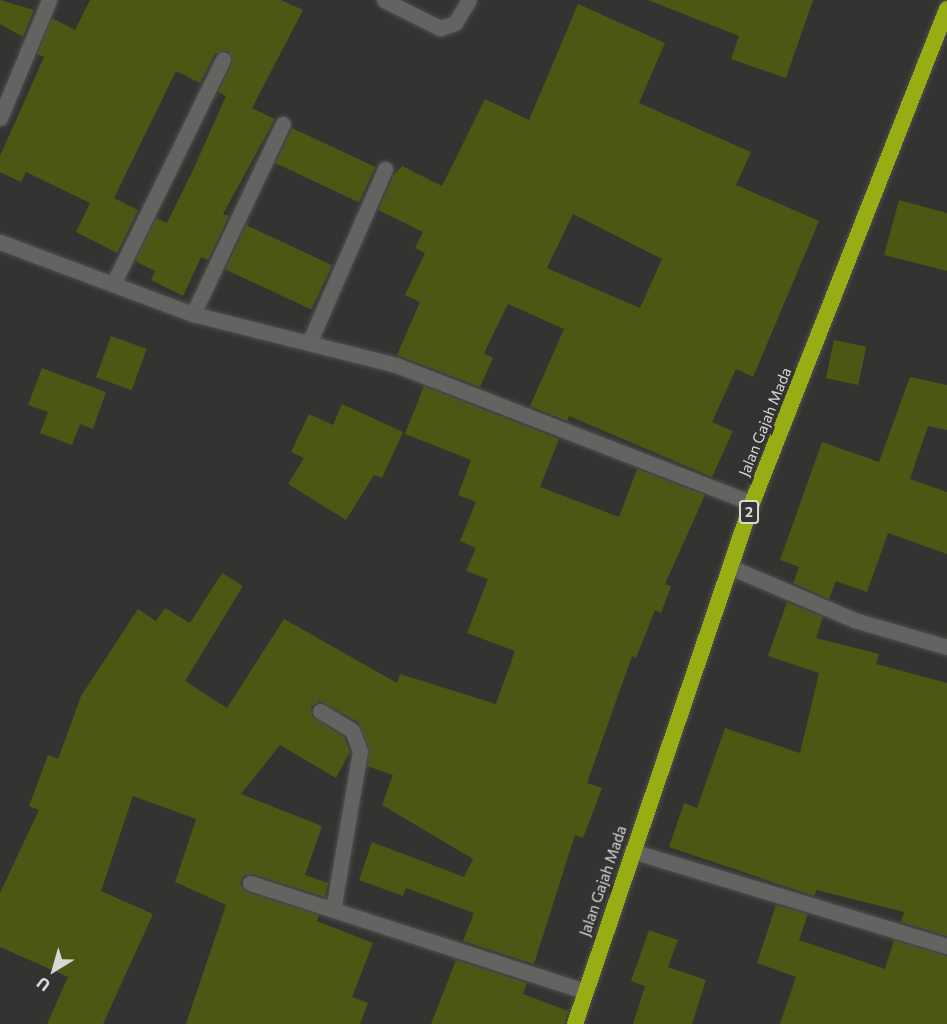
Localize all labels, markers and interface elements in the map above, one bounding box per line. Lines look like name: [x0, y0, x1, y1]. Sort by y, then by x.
street label: Jalan Gajah Mada: [735, 365, 795, 479]
road number: 2: [738, 501, 760, 523]
street label: Jalan Gajah Mada: [576, 823, 630, 939]
north arrow: [24, 940, 84, 1000]
text: U: [32, 974, 53, 996]

